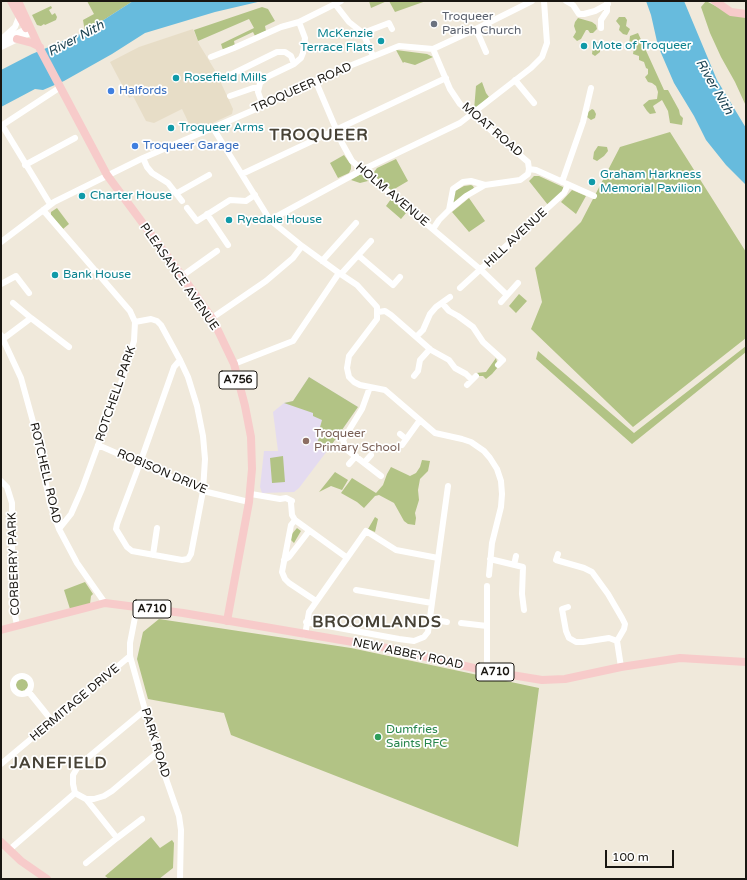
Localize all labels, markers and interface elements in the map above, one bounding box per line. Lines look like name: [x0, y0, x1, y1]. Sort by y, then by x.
place label: Troqueer Parish Church: [442, 10, 521, 38]
water label: River Nith: [45, 18, 107, 60]
marker: Troqueer Parish Church: [429, 19, 439, 29]
place label: McKenzie Terrace Flats: [300, 27, 373, 55]
marker: McKenzie Terrace Flats: [376, 36, 386, 46]
place label: Mote of Troqueer: [592, 39, 691, 53]
marker: Mote of Troqueer: [579, 41, 589, 51]
water label: River Nith: [692, 56, 736, 118]
street label: TROQUEER ROAD: [250, 60, 354, 116]
place label: Rosefield Mills: [184, 71, 267, 85]
marker: Rosefield Mills: [171, 73, 181, 83]
place label: Halfords: [119, 84, 167, 98]
marker: Halfords: [106, 86, 116, 96]
street label: MOAT ROAD: [459, 100, 525, 160]
place label: Troqueer Arms: [179, 121, 264, 135]
marker: Troqueer Arms: [166, 123, 176, 133]
district label: TROQUEER: [269, 126, 369, 146]
place label: Troqueer Garage: [143, 139, 239, 153]
marker: Troqueer Garage: [130, 141, 140, 151]
street label: HOLM AVENUE: [352, 160, 432, 230]
place label: Graham Harkness Memorial Pavilion: [600, 168, 701, 196]
marker: Graham Harkness Memorial Pavilion: [587, 177, 597, 187]
place label: Charter House: [90, 189, 172, 203]
marker: Charter House: [77, 191, 87, 201]
street label: HILL AVENUE: [482, 205, 550, 271]
place label: Ryedale House: [237, 213, 322, 227]
marker: Ryedale House: [224, 215, 234, 225]
street label: PLEASANCE AVENUE: [137, 221, 221, 333]
place label: Bank House: [63, 268, 131, 282]
marker: Bank House: [50, 270, 60, 280]
street label: ROTCHELL PARK: [93, 344, 139, 444]
road number: A756: [219, 371, 257, 389]
street label: ROTCHELL ROAD: [26, 421, 64, 525]
place label: Troqueer Primary School: [314, 427, 400, 455]
marker: Troqueer Primary School: [301, 436, 311, 446]
street label: ROBISON DRIVE: [115, 446, 209, 498]
street label: CORBERRY PARK: [5, 512, 23, 616]
road number: A710: [133, 600, 171, 618]
district label: BROOMLANDS: [312, 613, 442, 633]
street label: NEW ABBEY ROAD: [351, 635, 465, 673]
street label: HERMITAGE DRIVE: [27, 661, 123, 745]
road number: A710: [476, 663, 514, 681]
street label: PARK ROAD: [138, 706, 172, 780]
place label: Dumfries Saints RFC: [386, 723, 448, 751]
marker: Dumfries Saints RFC: [373, 732, 383, 742]
district label: JANEFIELD: [10, 754, 108, 774]
scale bar: [607, 842, 676, 868]
text: 100 m: [612, 850, 649, 864]

